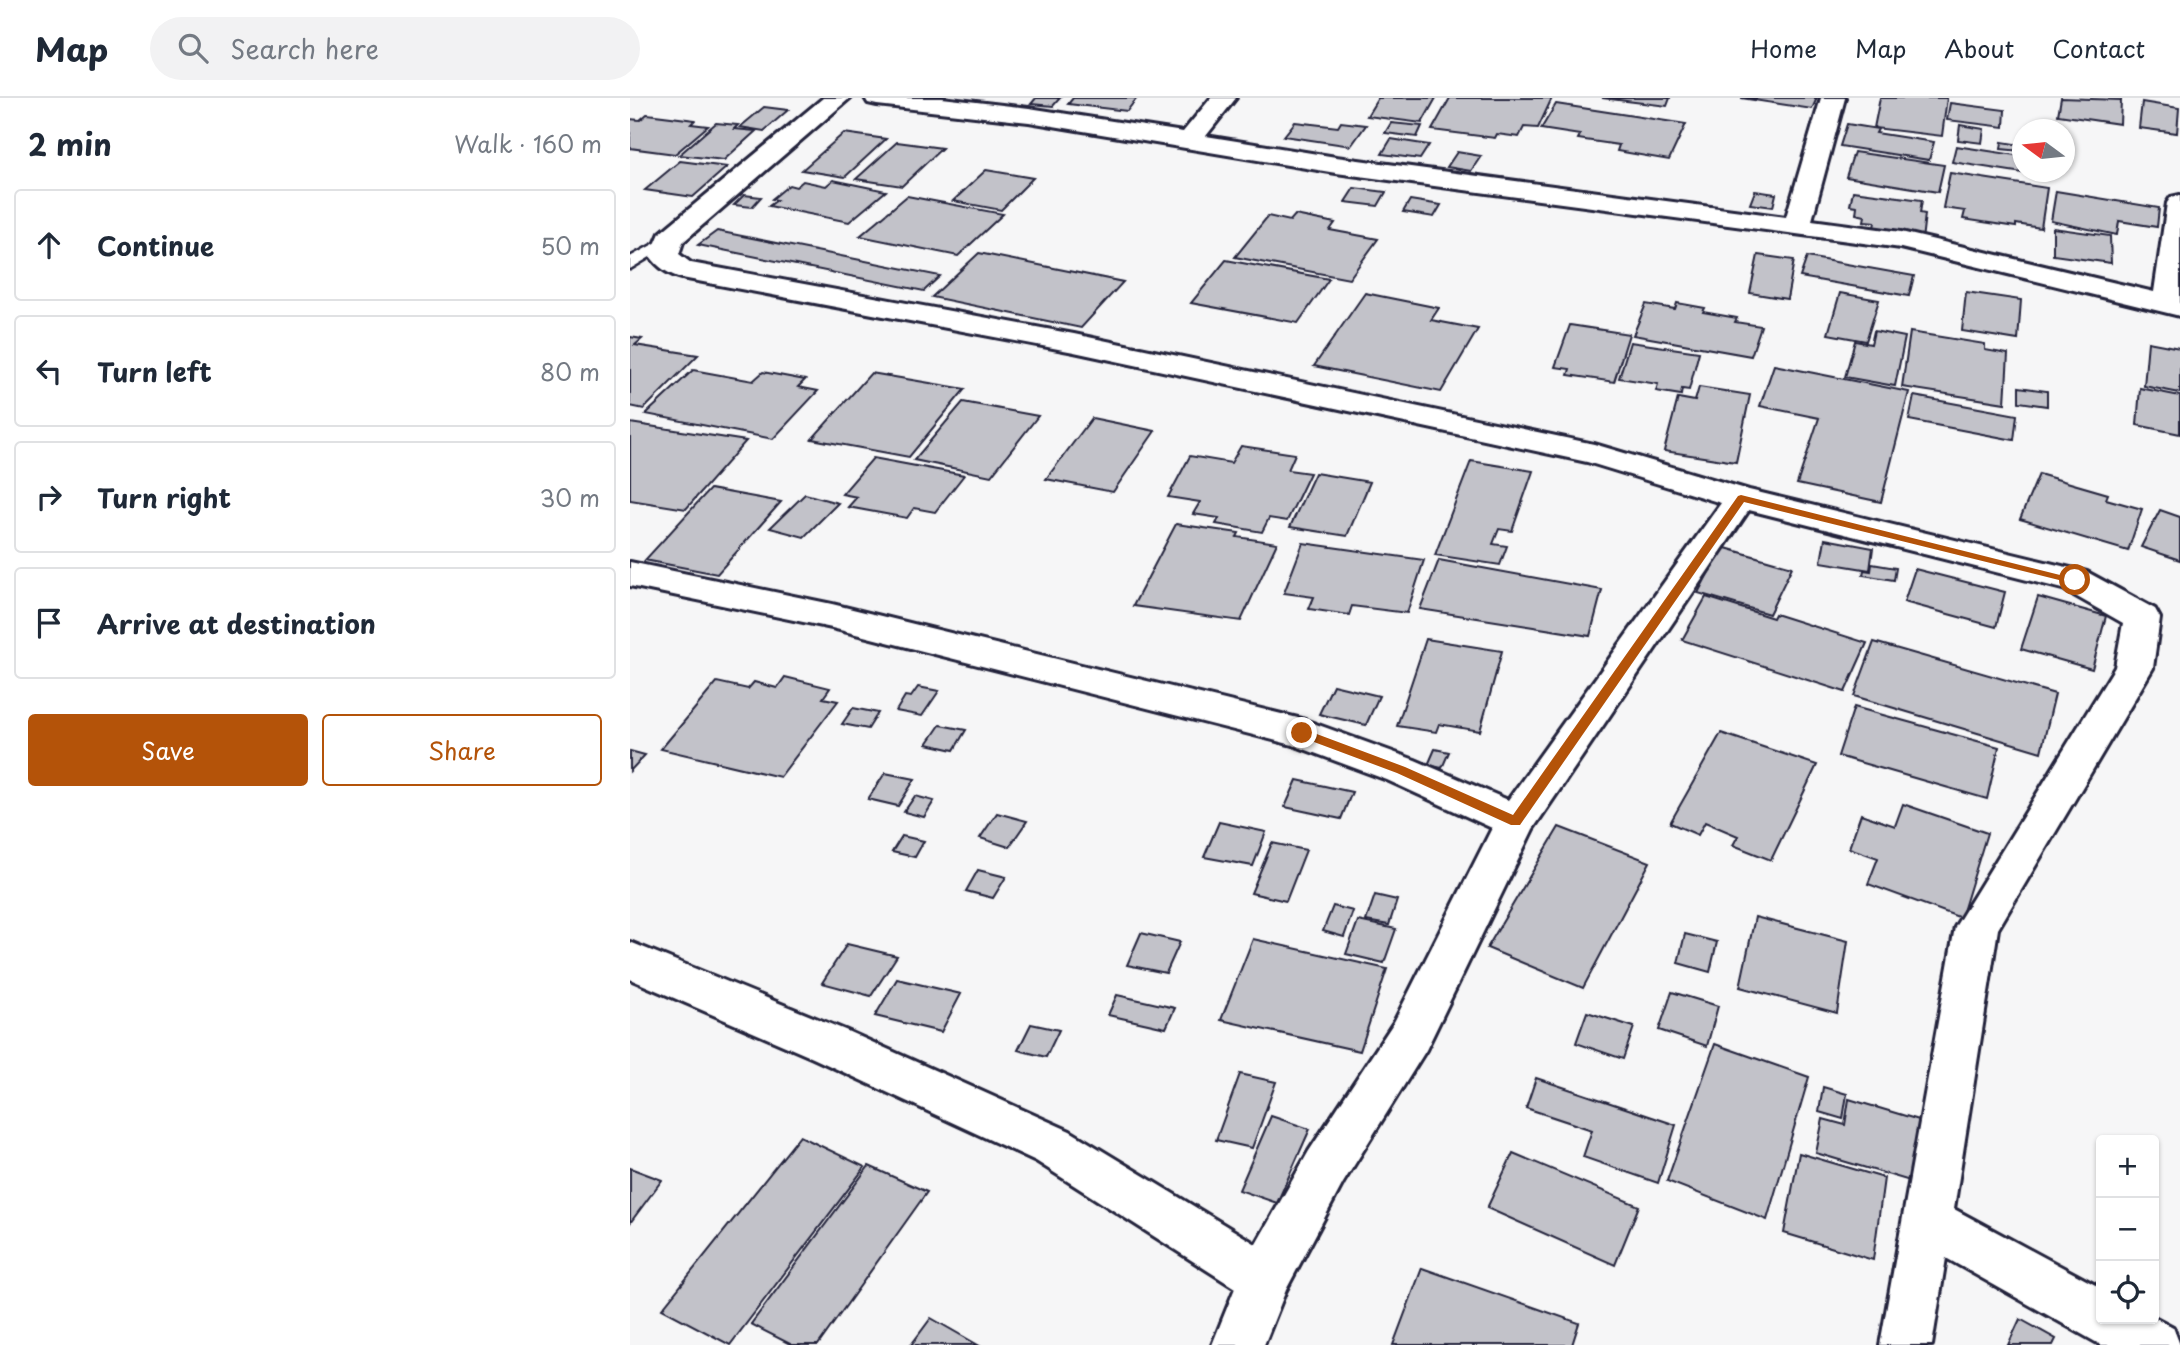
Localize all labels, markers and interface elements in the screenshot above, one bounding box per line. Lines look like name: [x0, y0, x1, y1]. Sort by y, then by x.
search box: [150, 17, 640, 80]
text: Map: [35, 23, 108, 73]
icon: search: [174, 29, 212, 67]
text: Search here: [230, 29, 379, 68]
text: Home: [1750, 30, 1817, 66]
text: Map: [1855, 30, 1906, 66]
text: About: [1944, 30, 2014, 66]
text: Contact: [2052, 30, 2145, 66]
north arrow: [2012, 119, 2075, 182]
text: 2 min: [28, 121, 112, 166]
text: Walk · 160 m: [454, 126, 602, 161]
icon: ahead: [30, 226, 68, 264]
text: Continue: [97, 226, 214, 265]
text: 50 m: [540, 228, 600, 263]
icon: left: [30, 352, 68, 390]
text: Turn left: [97, 352, 212, 391]
text: 80 m: [540, 354, 600, 389]
icon: right: [30, 478, 68, 516]
text: Turn right: [97, 478, 231, 517]
text: 30 m: [539, 480, 600, 515]
route start: [2059, 564, 2090, 595]
icon: arrive: [30, 604, 68, 642]
text: Arrive at destination: [97, 604, 376, 643]
button: Save: [28, 714, 308, 786]
button: Share: [322, 714, 602, 786]
route end: [1286, 717, 1317, 748]
map controls: [2096, 1135, 2159, 1324]
button: +: [2096, 1135, 2159, 1198]
button: −: [2096, 1198, 2159, 1261]
button: locate: [2096, 1261, 2159, 1324]

